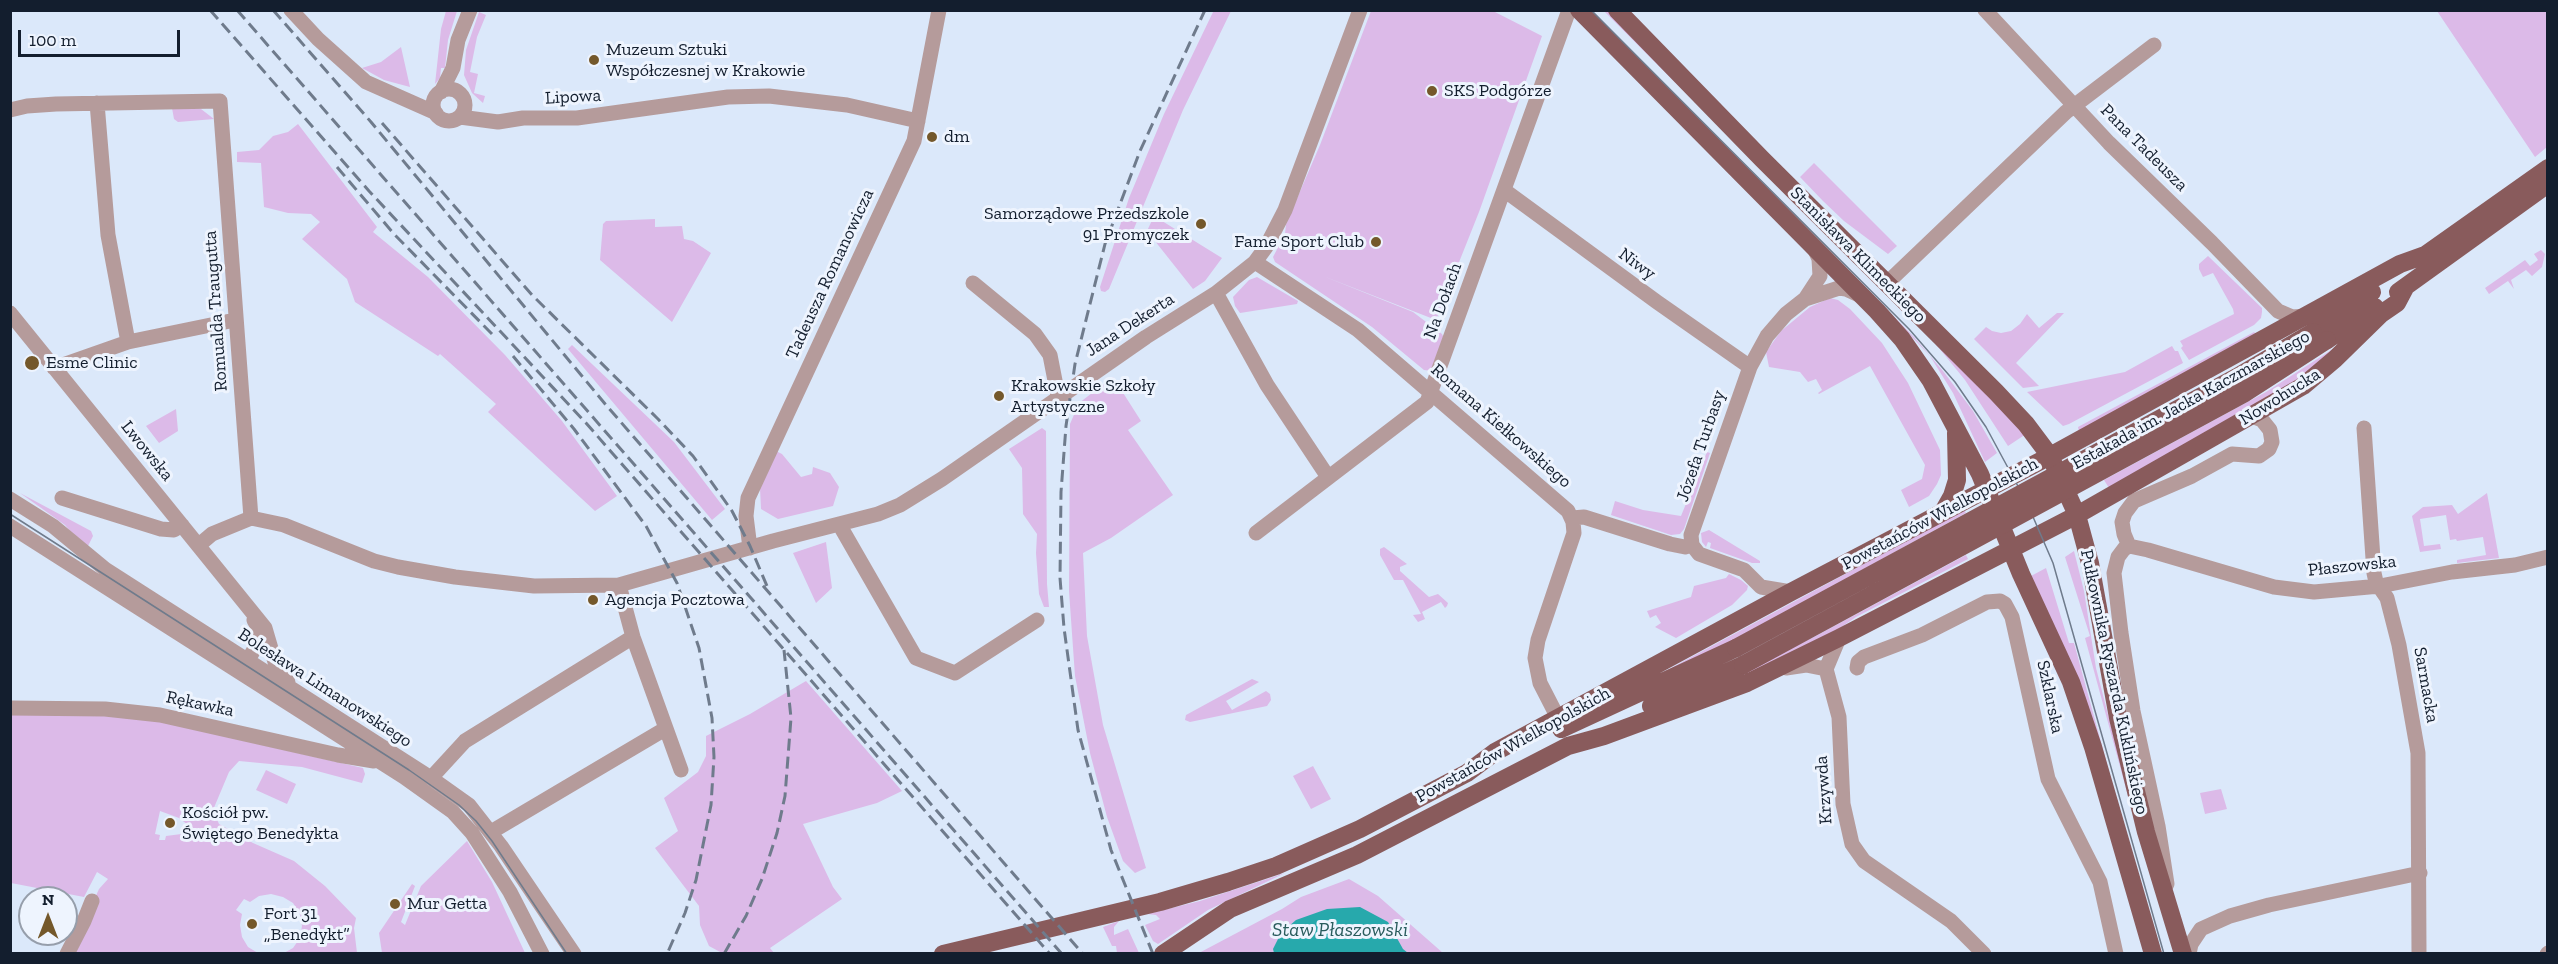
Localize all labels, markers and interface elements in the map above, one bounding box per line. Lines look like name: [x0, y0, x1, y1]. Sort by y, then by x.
scale bar: [21, 18, 183, 56]
text: 100 m: [29, 29, 76, 51]
place label: Muzeum Sztuki Współczesnej w Krakowie: [606, 39, 805, 82]
marker: Muzeum Sztuki Współczesnej w Krakowie: [587, 53, 601, 67]
place label: SKS Podgórze: [1444, 80, 1551, 102]
marker: SKS Podgórze: [1425, 84, 1439, 98]
street label: Lipowa: [544, 85, 602, 109]
street label: Pana Tadeusza: [2096, 100, 2192, 196]
place label: dm: [944, 126, 969, 148]
marker: dm: [925, 130, 939, 144]
street label: Stanisława Klimeckiego: [1785, 182, 1931, 328]
street label: Tadeusza Romanowicza: [781, 186, 879, 362]
place label: Samorządowe Przedszkole 91 Promyczek: [984, 203, 1189, 246]
marker: Samorządowe Przedszkole 91 Promyczek: [1194, 217, 1208, 231]
street label: Romualda Traugutta: [200, 230, 232, 392]
place label: Fame Sport Club: [1234, 231, 1364, 253]
marker: Fame Sport Club: [1369, 235, 1383, 249]
street label: Niwy: [1614, 243, 1660, 285]
street label: Na Dołach: [1419, 260, 1467, 342]
street label: Jana Dekerta: [1082, 288, 1178, 362]
street label: Estakada im. Jacka Kaczmarskiego: [2068, 325, 2314, 475]
place label: Esme Clinic: [46, 352, 138, 374]
marker: Esme Clinic: [23, 354, 41, 372]
street label: Romana Kiełkowskiego: [1426, 359, 1576, 493]
street label: Nowohucka: [2236, 364, 2324, 430]
place label: Krakowskie Szkoły Artystyczne: [1011, 375, 1155, 418]
street label: Józefa Turbasy: [1672, 387, 1730, 505]
marker: Krakowskie Szkoły Artystyczne: [992, 389, 1006, 403]
street label: Lwowska: [116, 416, 178, 486]
street label: Powstańców Wielkopolskich: [1838, 453, 2042, 575]
street label: Pułkownika Ryszarda Kuklińskiego: [2075, 547, 2153, 817]
street label: Płaszowska: [2307, 551, 2397, 581]
place label: Agencja Pocztowa: [605, 589, 745, 611]
marker: Agencja Pocztowa: [586, 593, 600, 607]
street label: Bolesława Limanowskiego: [234, 624, 416, 752]
street label: Sarmacka: [2409, 645, 2443, 725]
street label: Szklarska: [2032, 658, 2068, 736]
street label: Powstańców Wielkopolskich: [1412, 682, 1614, 808]
street label: Rękawka: [164, 686, 236, 722]
street label: Krzywda: [1811, 755, 1837, 825]
place label: Kościół pw. Świętego Benedykta: [182, 802, 339, 844]
marker: Kościół pw. Świętego Benedykta: [163, 816, 177, 830]
north arrow: [18, 886, 78, 946]
text: N: [42, 890, 54, 909]
place label: Mur Getta: [407, 893, 487, 915]
marker: Mur Getta: [388, 897, 402, 911]
place label: Fort 31 „Benedykt”: [264, 903, 350, 946]
marker: Fort 31 „Benedykt”: [245, 917, 259, 931]
water label: Staw Płaszowski: [1272, 918, 1408, 942]

